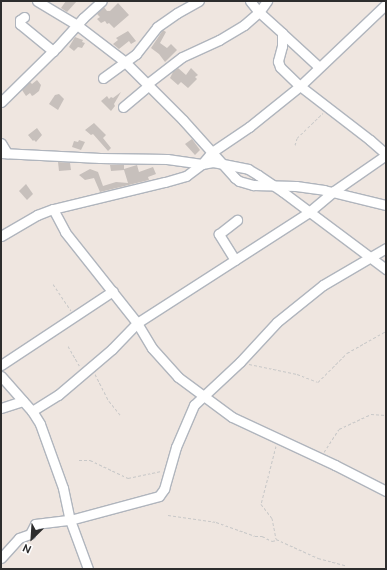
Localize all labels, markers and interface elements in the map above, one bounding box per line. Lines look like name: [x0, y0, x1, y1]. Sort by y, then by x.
north arrow: [12, 518, 52, 558]
text: N: [21, 542, 33, 556]

